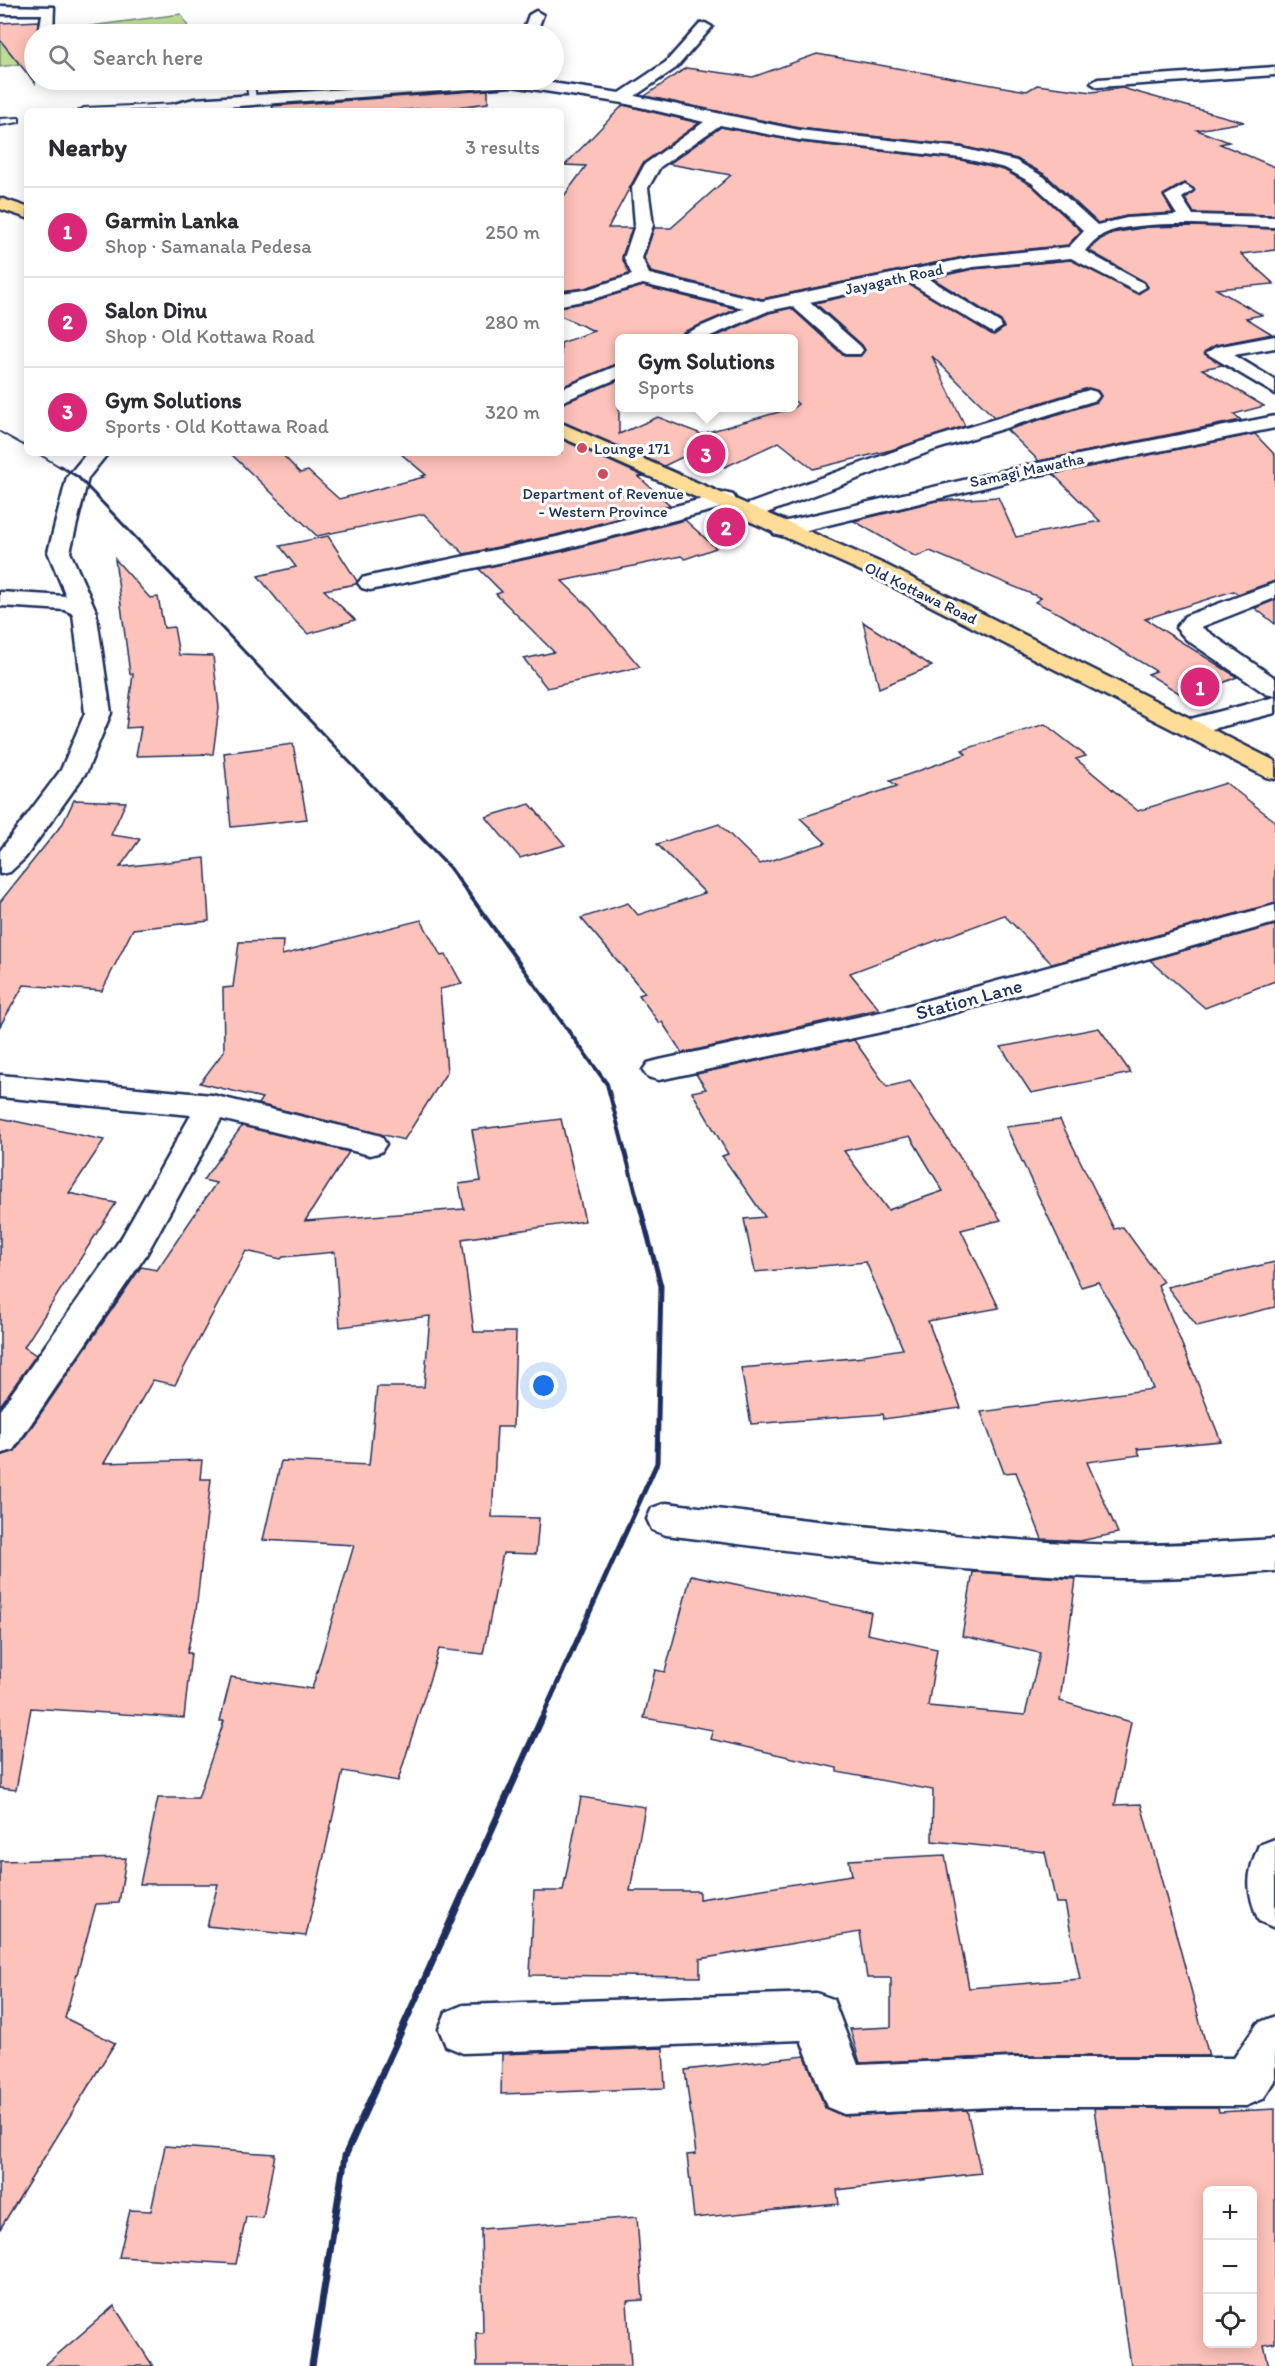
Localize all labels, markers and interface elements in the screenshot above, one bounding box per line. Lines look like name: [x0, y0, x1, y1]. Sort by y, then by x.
search box: [24, 24, 564, 90]
icon: search: [45, 41, 78, 74]
text: Search here: [93, 44, 203, 71]
text: Nearby: [48, 131, 127, 163]
text: 3 results: [465, 135, 540, 159]
text: Garmin Lanka: [105, 207, 239, 234]
text: 1: [63, 220, 72, 244]
text: 250 m: [485, 220, 540, 244]
text: Shop · Samanala Pedesa: [105, 234, 312, 258]
street label: Jayagath Road: [843, 259, 945, 299]
text: Salon Dinu: [105, 297, 207, 324]
text: 2: [62, 310, 73, 334]
text: 280 m: [485, 310, 540, 334]
text: Shop · Old Kottawa Road: [105, 324, 315, 348]
popup: [615, 334, 798, 412]
text: Gym Solutions: [638, 348, 775, 375]
text: Sports: [638, 375, 694, 399]
text: Gym Solutions: [105, 387, 242, 414]
text: 3: [62, 400, 73, 424]
text: 320 m: [485, 400, 540, 424]
text: Sports · Old Kottawa Road: [105, 414, 329, 438]
pin: 3: [686, 432, 726, 476]
place label: Lounge 171: [594, 439, 671, 458]
marker: Lounge 171: [575, 441, 589, 455]
street label: Samagi Mawatha: [968, 448, 1087, 491]
marker: Department of Revenue - Western Province: [596, 467, 610, 481]
place label: Department of Revenue - Western Province: [522, 484, 684, 521]
pin: 2: [706, 504, 746, 550]
street label: Old Kottawa Road: [861, 557, 981, 629]
pin: 1: [1180, 664, 1220, 710]
street label: Station Lane: [913, 973, 1025, 1025]
your location: [529, 1371, 558, 1400]
map controls: [1203, 2186, 1257, 2348]
button: +: [1203, 2186, 1257, 2240]
button: −: [1203, 2240, 1257, 2294]
button: locate: [1203, 2294, 1257, 2348]

